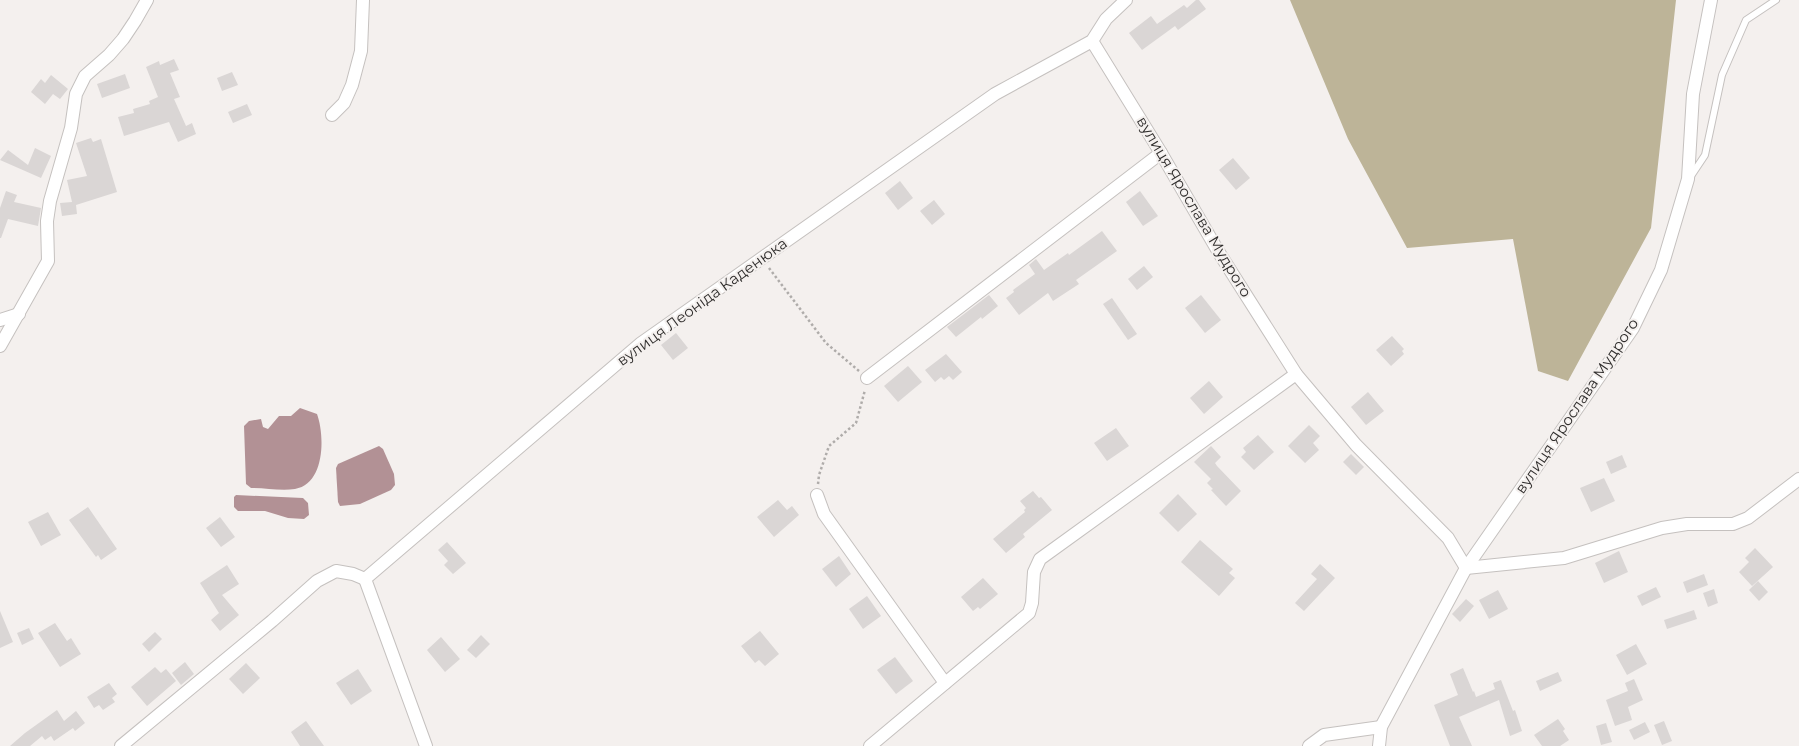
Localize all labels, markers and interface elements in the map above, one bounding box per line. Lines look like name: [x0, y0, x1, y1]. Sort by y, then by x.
street label: вулиця Ярослава Мудрого: [1133, 113, 1256, 301]
street label: вулиця Леоніда Каденюка: [613, 233, 791, 370]
street label: вулиця Ярослава Мудрого: [1511, 314, 1643, 497]

